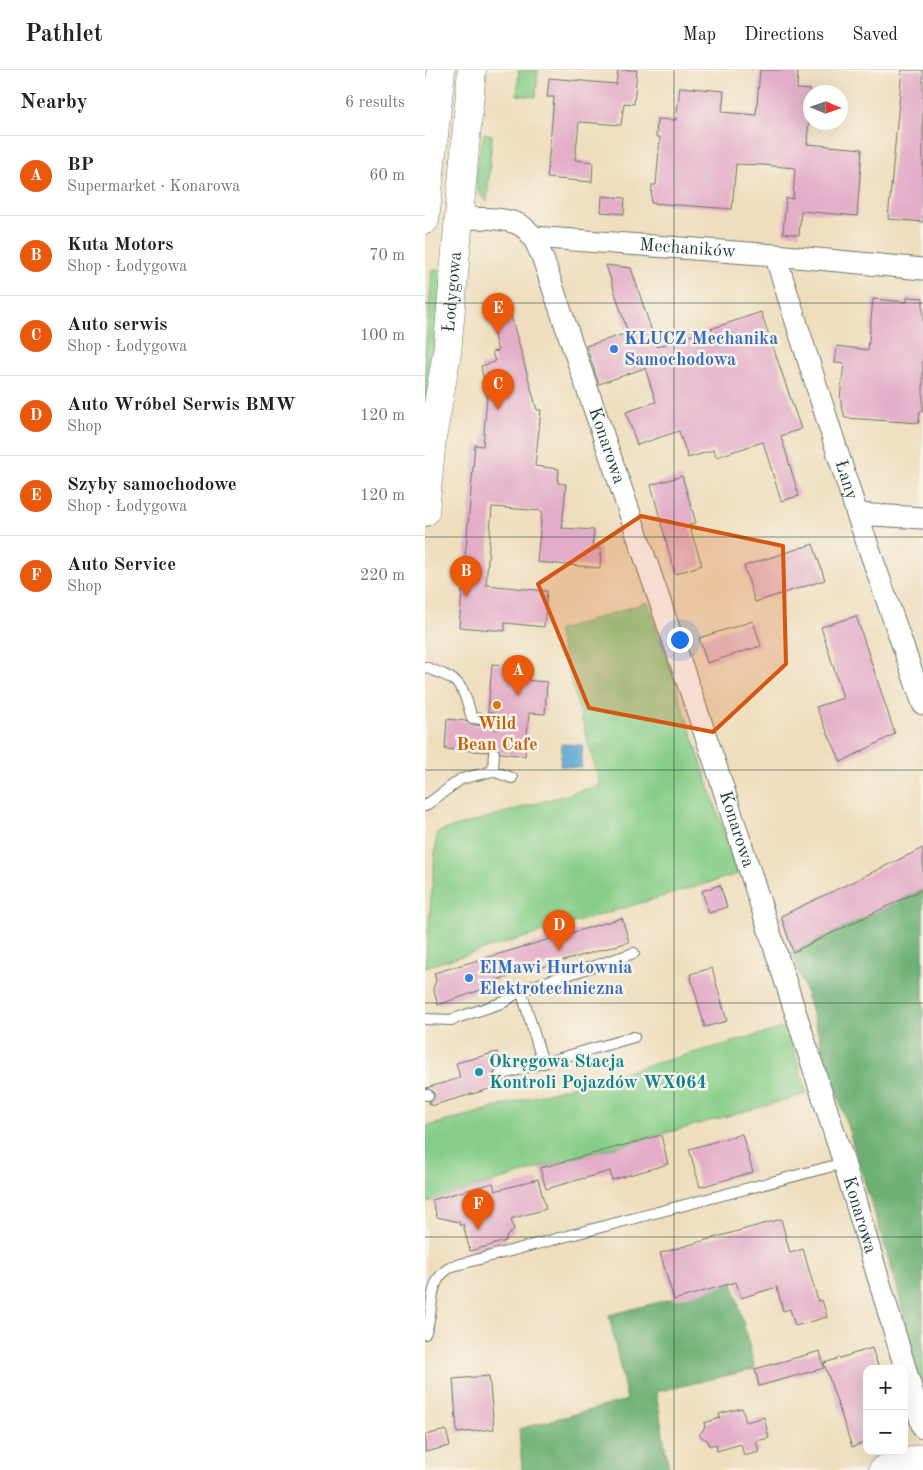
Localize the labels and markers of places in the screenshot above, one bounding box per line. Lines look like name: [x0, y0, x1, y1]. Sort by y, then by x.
pin: E: [482, 293, 514, 334]
place label: KLUCZ Mechanika Samochodowa: [624, 330, 778, 369]
marker: KLUCZ Mechanika Samochodowa: [608, 343, 620, 355]
pin: C: [482, 369, 514, 410]
pin: B: [450, 556, 482, 597]
pin: A: [502, 655, 534, 696]
marker: Wild Bean Cafe: [491, 699, 503, 711]
place label: Wild Bean Cafe: [456, 715, 538, 754]
pin: D: [543, 910, 575, 951]
place label: ElMawi Hurtownia Elektrotechniczna: [479, 959, 632, 998]
marker: ElMawi Hurtownia Elektrotechniczna: [463, 972, 475, 984]
place label: Okręgowa Stacja Kontroli Pojazdów WX064: [489, 1053, 707, 1092]
marker: Okręgowa Stacja Kontroli Pojazdów WX064: [473, 1066, 485, 1078]
pin: F: [462, 1189, 494, 1230]

